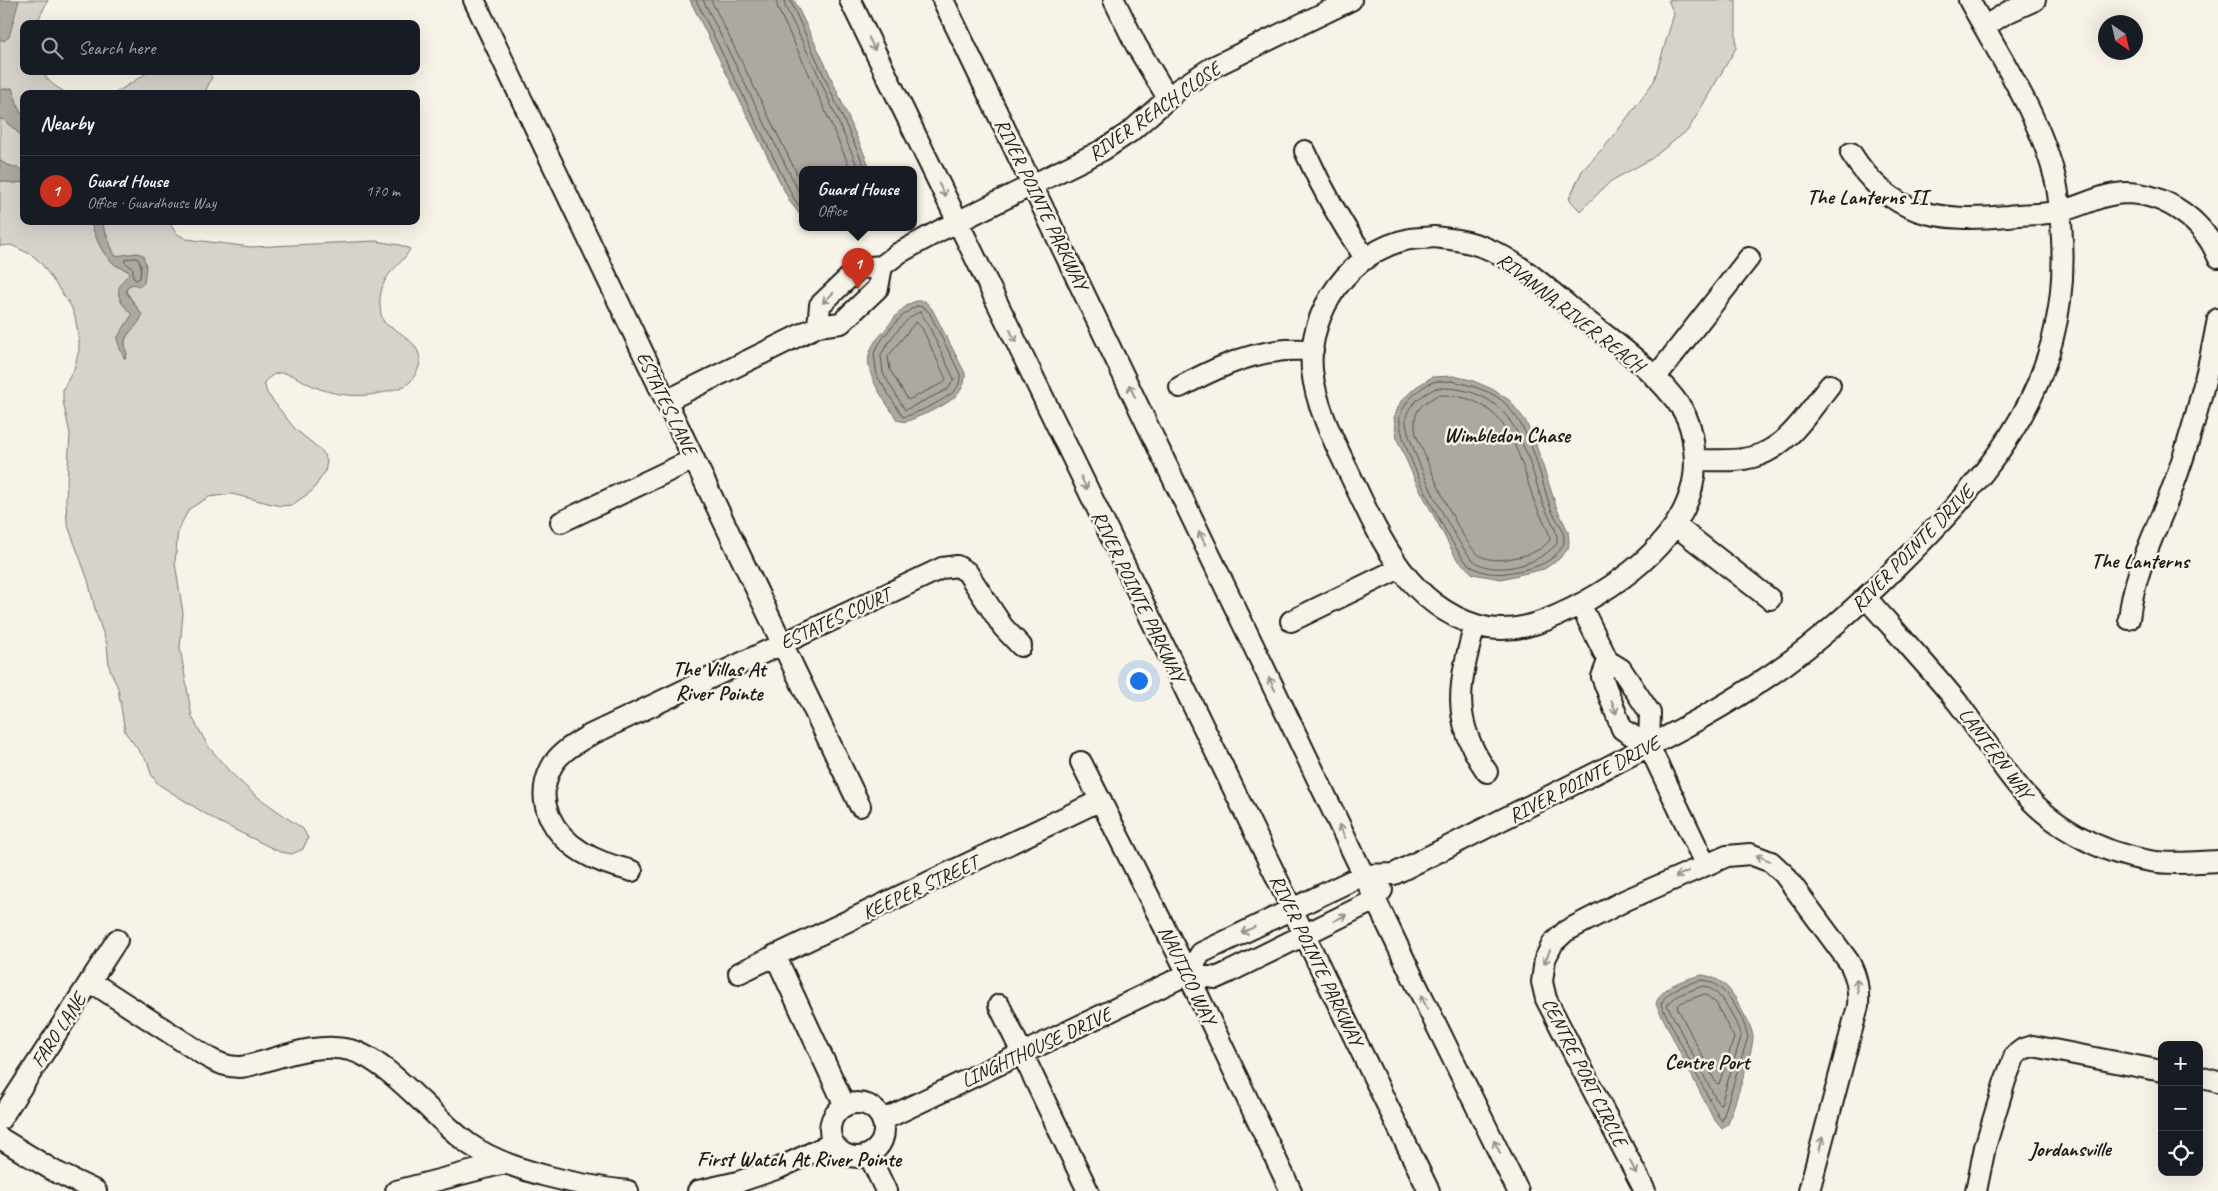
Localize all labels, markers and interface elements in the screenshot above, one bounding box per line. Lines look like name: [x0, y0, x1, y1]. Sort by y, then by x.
north arrow: [2098, 15, 2143, 60]
search box: [20, 20, 420, 75]
icon: search: [38, 34, 66, 62]
text: Search here: [78, 36, 155, 60]
one-way arrow: [867, 36, 877, 51]
street label: RIVER REACH CLOSE: [1083, 55, 1228, 166]
text: Nearby: [40, 110, 93, 136]
street label: RIVER POINTE PARKWAY: [989, 114, 1095, 297]
popup: [799, 166, 917, 231]
text: Guard House: [87, 169, 168, 193]
text: Guard House: [817, 177, 899, 201]
text: 1: [52, 181, 60, 201]
text: 170 m: [366, 181, 400, 201]
one-way arrow: [938, 182, 948, 197]
district label: The Lanterns II: [1807, 184, 1932, 210]
text: Office · Guardhouse Way: [87, 193, 216, 213]
text: Office: [817, 201, 847, 221]
street label: RIVANNA RIVER REACH: [1492, 247, 1652, 380]
pin: 1: [842, 248, 874, 289]
one-way arrow: [822, 292, 834, 304]
one-way arrow: [1008, 329, 1018, 344]
street label: ESTATES LANE: [631, 347, 704, 462]
one-way arrow: [1126, 384, 1136, 399]
district label: Wimbledon Chase: [1444, 422, 1572, 448]
one-way arrow: [1080, 475, 1090, 490]
street label: RIVER POINTE DRIVE: [1846, 478, 1981, 617]
street label: RIVER POINTE PARKWAY: [1086, 506, 1192, 689]
one-way arrow: [1196, 531, 1206, 546]
district label: The Lanterns: [2091, 548, 2192, 574]
street label: ESTATES COURT: [776, 580, 898, 655]
district label: The Villas At River Pointe: [673, 656, 768, 706]
your location: [1126, 668, 1152, 694]
one-way arrow: [1267, 677, 1276, 692]
one-way arrow: [1610, 699, 1619, 714]
street label: LANTERN WAY: [1953, 703, 2040, 807]
street label: RIVER POINTE DRIVE: [1504, 729, 1666, 828]
one-way arrow: [1337, 824, 1346, 839]
street label: KEEPER STREET: [858, 848, 986, 925]
one-way arrow: [1756, 853, 1771, 863]
street label: RIVER POINTE PARKWAY: [1264, 870, 1370, 1053]
one-way arrow: [1675, 870, 1690, 880]
one-way arrow: [1332, 913, 1347, 923]
street label: NAUTICO WAY: [1153, 922, 1224, 1031]
one-way arrow: [1241, 926, 1256, 935]
one-way arrow: [1541, 949, 1551, 964]
one-way arrow: [1852, 979, 1862, 995]
street label: FARO LANE: [25, 986, 93, 1072]
street label: CENTRE PORT CIRCLE: [1536, 994, 1634, 1154]
one-way arrow: [1419, 995, 1428, 1010]
street label: LINGHTHOUSE DRIVE: [957, 1000, 1118, 1093]
map controls: [2158, 1041, 2203, 1176]
button: +: [2158, 1041, 2203, 1086]
district label: Centre Port: [1665, 1049, 1752, 1075]
button: −: [2158, 1086, 2203, 1131]
button: locate: [2158, 1131, 2203, 1176]
one-way arrow: [1817, 1136, 1827, 1152]
district label: Jordansville: [2027, 1136, 2113, 1162]
one-way arrow: [1491, 1140, 1501, 1155]
district label: First Watch At River Pointe: [697, 1146, 903, 1172]
one-way arrow: [1629, 1159, 1638, 1174]

